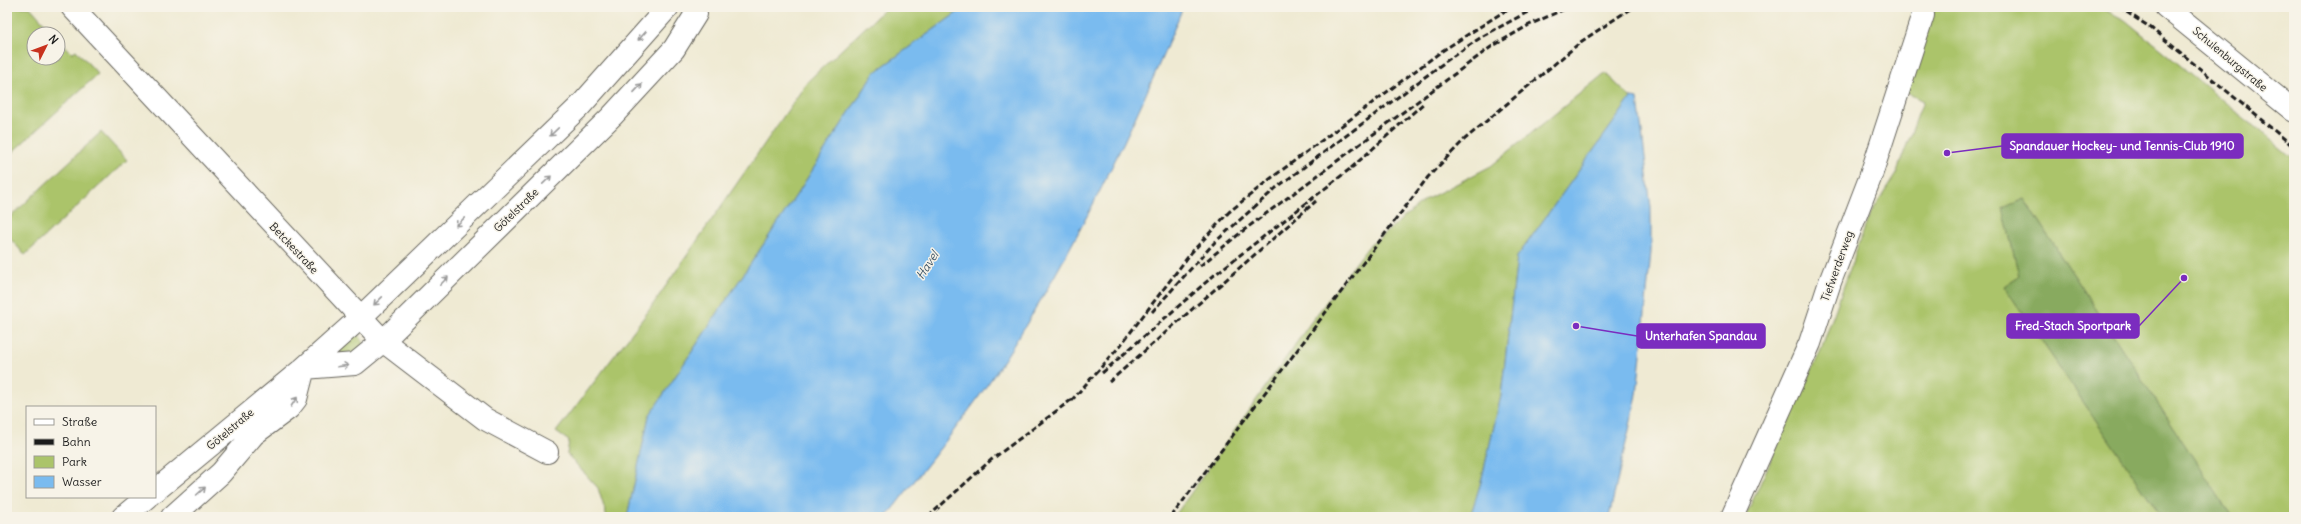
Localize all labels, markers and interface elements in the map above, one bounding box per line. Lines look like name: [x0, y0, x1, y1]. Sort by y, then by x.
street label: Schulenburgstraße: [2190, 24, 2270, 94]
north arrow: [26, 26, 66, 66]
one-way arrow: [638, 31, 647, 41]
text: N: [46, 32, 61, 47]
one-way arrow: [634, 83, 643, 93]
one-way arrow: [549, 127, 559, 136]
callout: Spandauer Hockey- und Tennis-Club 1910: [2002, 134, 2243, 158]
text: Spandauer Hockey- und Tennis-Club 1910: [2009, 138, 2235, 154]
one-way arrow: [542, 176, 552, 185]
street label: Götelstraße: [491, 185, 542, 235]
one-way arrow: [455, 217, 465, 227]
street label: Betckestraße: [267, 219, 321, 277]
street label: Tiefwerderweg: [1818, 229, 1856, 303]
water label: Havel: [912, 246, 943, 282]
one-way arrow: [439, 277, 449, 286]
one-way arrow: [373, 296, 383, 306]
callout: Fred-Stach Sportpark: [2007, 314, 2139, 338]
text: Fred-Stach Sportpark: [2015, 318, 2131, 334]
callout: Unterhafen Spandau: [1637, 324, 1765, 348]
text: Unterhafen Spandau: [1645, 328, 1757, 344]
one-way arrow: [336, 362, 349, 370]
one-way arrow: [289, 396, 298, 407]
street label: Götelstraße: [204, 405, 256, 453]
legend: [26, 406, 156, 498]
text: Straße: [62, 414, 97, 429]
text: Bahn: [62, 434, 91, 449]
text: Park: [62, 454, 87, 469]
text: Wasser: [62, 474, 102, 489]
one-way arrow: [195, 487, 205, 496]

